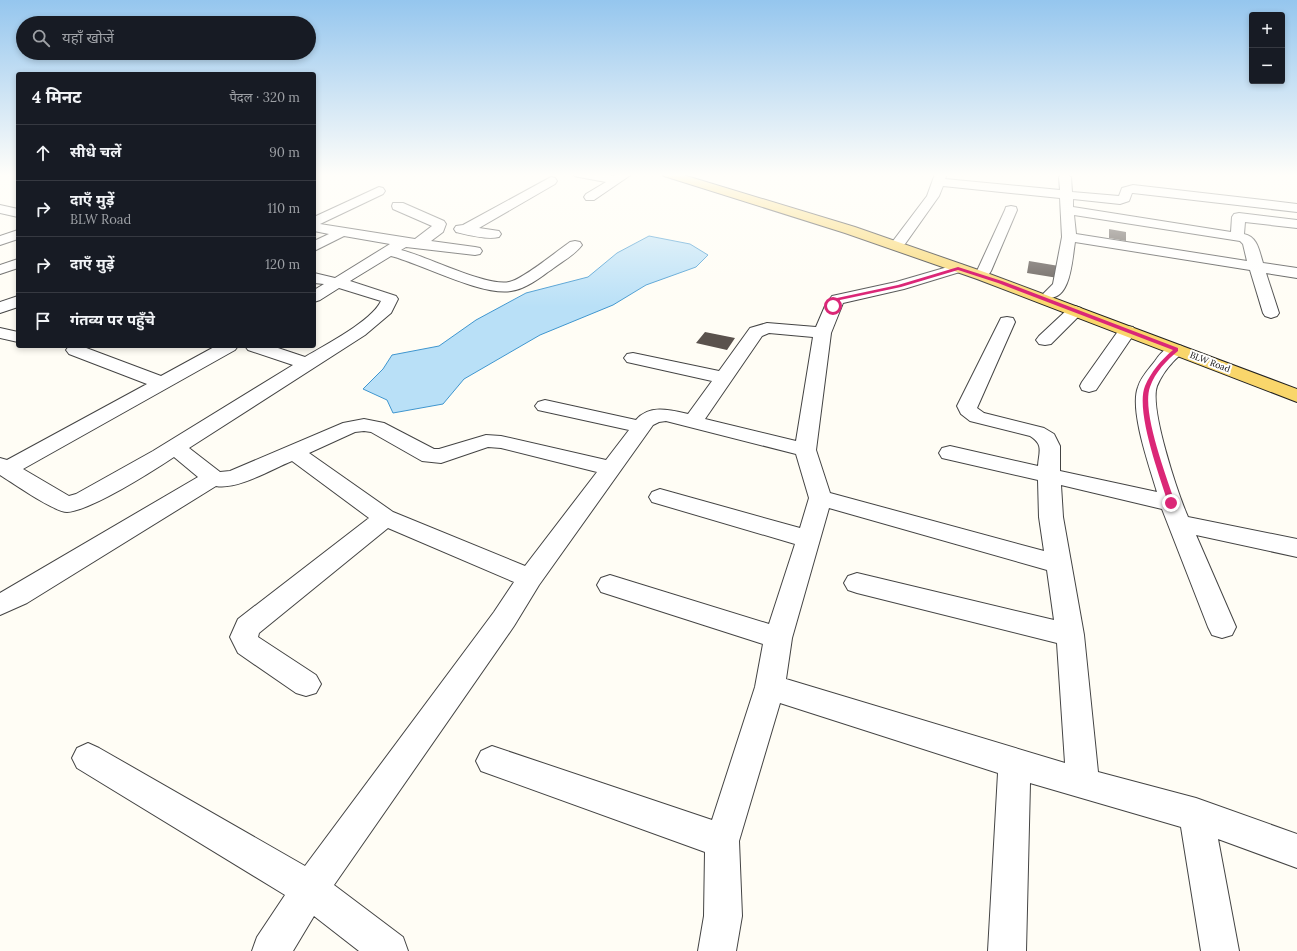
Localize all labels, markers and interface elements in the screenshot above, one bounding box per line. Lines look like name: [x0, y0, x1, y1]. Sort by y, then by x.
map controls: [1249, 12, 1285, 84]
button: +: [1249, 12, 1285, 48]
search box: [16, 16, 316, 60]
icon: search: [30, 27, 52, 49]
text: यहाँ खोजें: [62, 28, 114, 47]
button: −: [1249, 48, 1285, 84]
text: 4 मिनट: [32, 86, 81, 108]
text: पैदल · 320 m: [229, 89, 300, 106]
icon: ahead: [32, 142, 54, 164]
text: सीधे चलें: [70, 142, 121, 161]
text: 90 m: [269, 144, 300, 161]
text: दाएँ मुड़ें: [70, 190, 114, 209]
icon: right: [32, 198, 54, 220]
text: 110 m: [267, 200, 300, 217]
text: BLW Road: [70, 211, 131, 228]
icon: right: [32, 254, 54, 276]
text: दाएँ मुड़ें: [70, 254, 114, 273]
text: 120 m: [265, 256, 300, 273]
route start: [824, 297, 842, 315]
icon: arrive: [32, 310, 54, 332]
text: गंतव्य पर पहुँचे: [70, 310, 155, 329]
street label: BLW Road: [1188, 349, 1233, 374]
route end: [1162, 494, 1180, 512]

